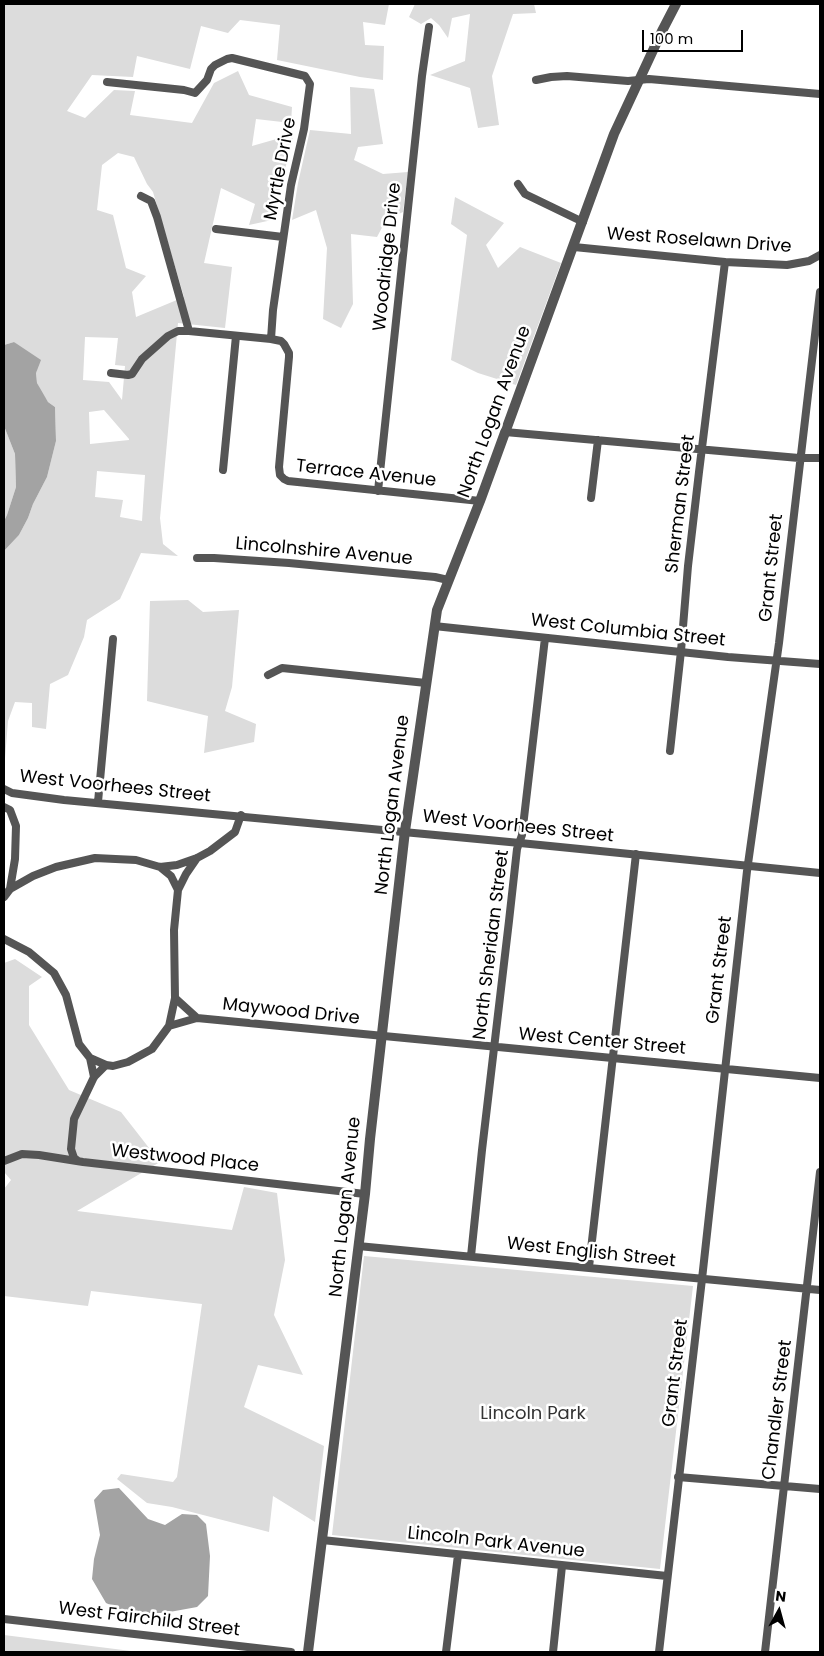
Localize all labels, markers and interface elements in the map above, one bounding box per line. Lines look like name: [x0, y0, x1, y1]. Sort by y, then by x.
scale bar: [644, 20, 745, 52]
text: 100 m: [650, 28, 693, 49]
street label: Myrtle Drive: [260, 116, 302, 222]
street label: Woodridge Drive: [369, 182, 407, 332]
street label: West Roselawn Drive: [606, 224, 792, 258]
street label: North Logan Avenue: [454, 323, 536, 501]
street label: Sherman Street: [662, 433, 700, 575]
street label: Terrace Avenue: [295, 456, 437, 492]
street label: Grant Street: [756, 513, 788, 623]
street label: Lincolnshire Avenue: [235, 533, 413, 571]
street label: West Columbia Street: [530, 610, 726, 652]
street label: North Logan Avenue: [371, 714, 415, 896]
street label: West Voorhees Street: [18, 766, 212, 808]
street label: West Voorhees Street: [421, 806, 615, 848]
street label: North Sheridan Street: [470, 849, 514, 1041]
street label: Grant Street: [703, 915, 737, 1025]
street label: Maywood Drive: [221, 994, 361, 1030]
street label: West Center Street: [517, 1024, 687, 1060]
street label: North Logan Avenue: [326, 1116, 366, 1298]
street label: Westwood Place: [110, 1140, 260, 1178]
street label: West English Street: [505, 1233, 677, 1273]
street label: Grant Street: [659, 1318, 693, 1428]
street label: Chandler Street: [759, 1339, 797, 1481]
park label: Lincoln Park: [480, 1403, 586, 1425]
street label: Lincoln Park Avenue: [406, 1523, 586, 1563]
north arrow: [754, 1586, 804, 1636]
text: N: [774, 1586, 787, 1607]
street label: West Fairchild Street: [57, 1598, 241, 1642]

